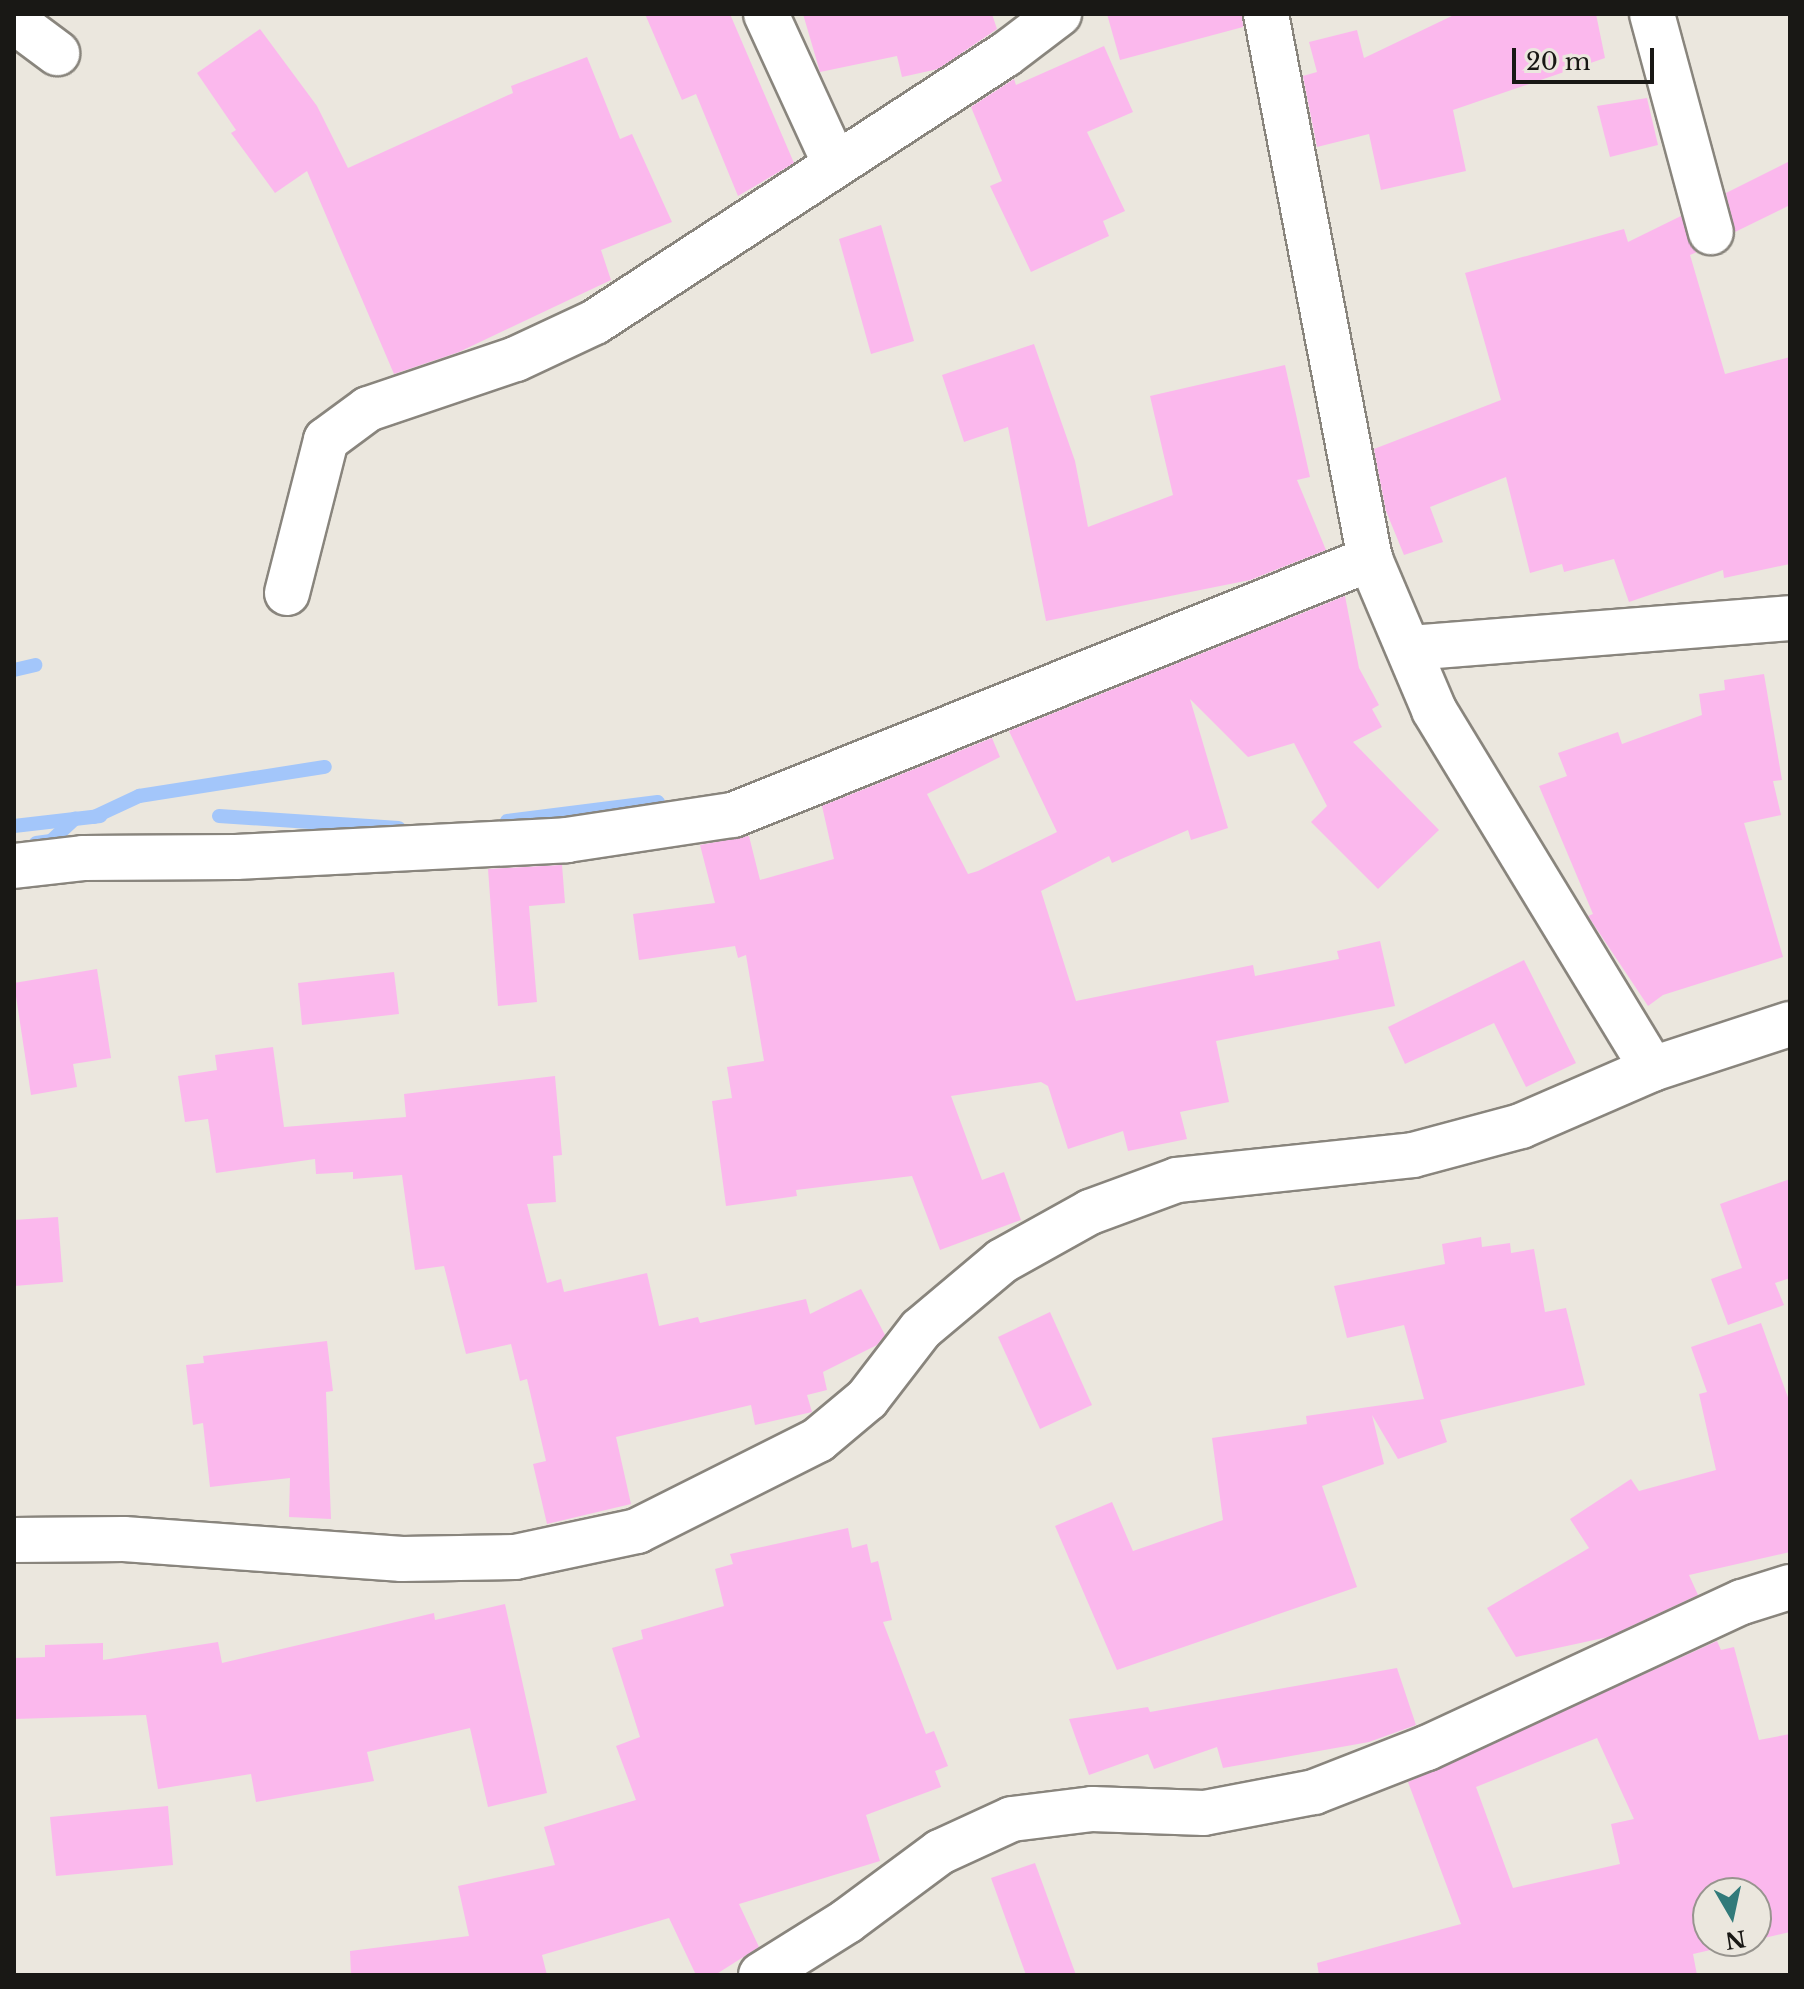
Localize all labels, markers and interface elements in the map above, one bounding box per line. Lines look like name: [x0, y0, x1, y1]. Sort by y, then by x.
scale bar: [1516, 32, 1658, 82]
text: 20 m: [1526, 47, 1591, 76]
north arrow: [1692, 1877, 1772, 1957]
text: N: [1723, 1924, 1748, 1954]

